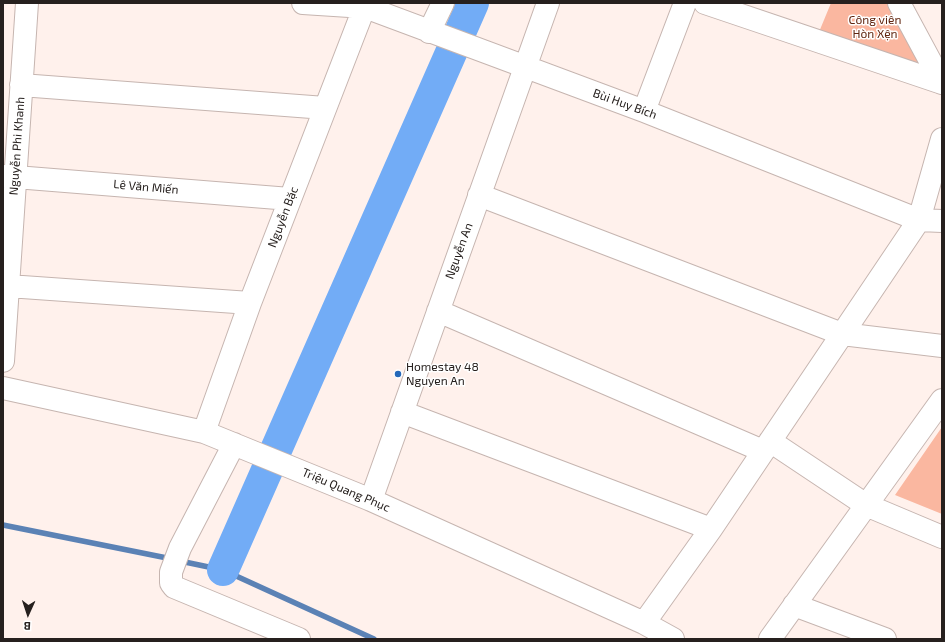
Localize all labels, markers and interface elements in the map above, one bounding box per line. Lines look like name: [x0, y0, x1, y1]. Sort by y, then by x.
park label: Công viên Hòn Xện: [849, 13, 901, 41]
street label: Bùi Huy Bích: [591, 86, 659, 122]
street label: Nguyễn Phi Khanh: [6, 96, 28, 196]
street label: Lê Văn Miến: [113, 177, 179, 197]
street label: Nguyễn Bặc: [265, 184, 301, 250]
street label: Nguyễn An: [442, 221, 476, 281]
place label: Homestay 48 Nguyen An: [406, 360, 479, 388]
marker: Homestay 48 Nguyen An: [393, 369, 403, 379]
street label: Triệu Quang Phục: [300, 465, 392, 515]
north arrow: [8, 594, 48, 634]
text: B: [23, 620, 31, 633]

